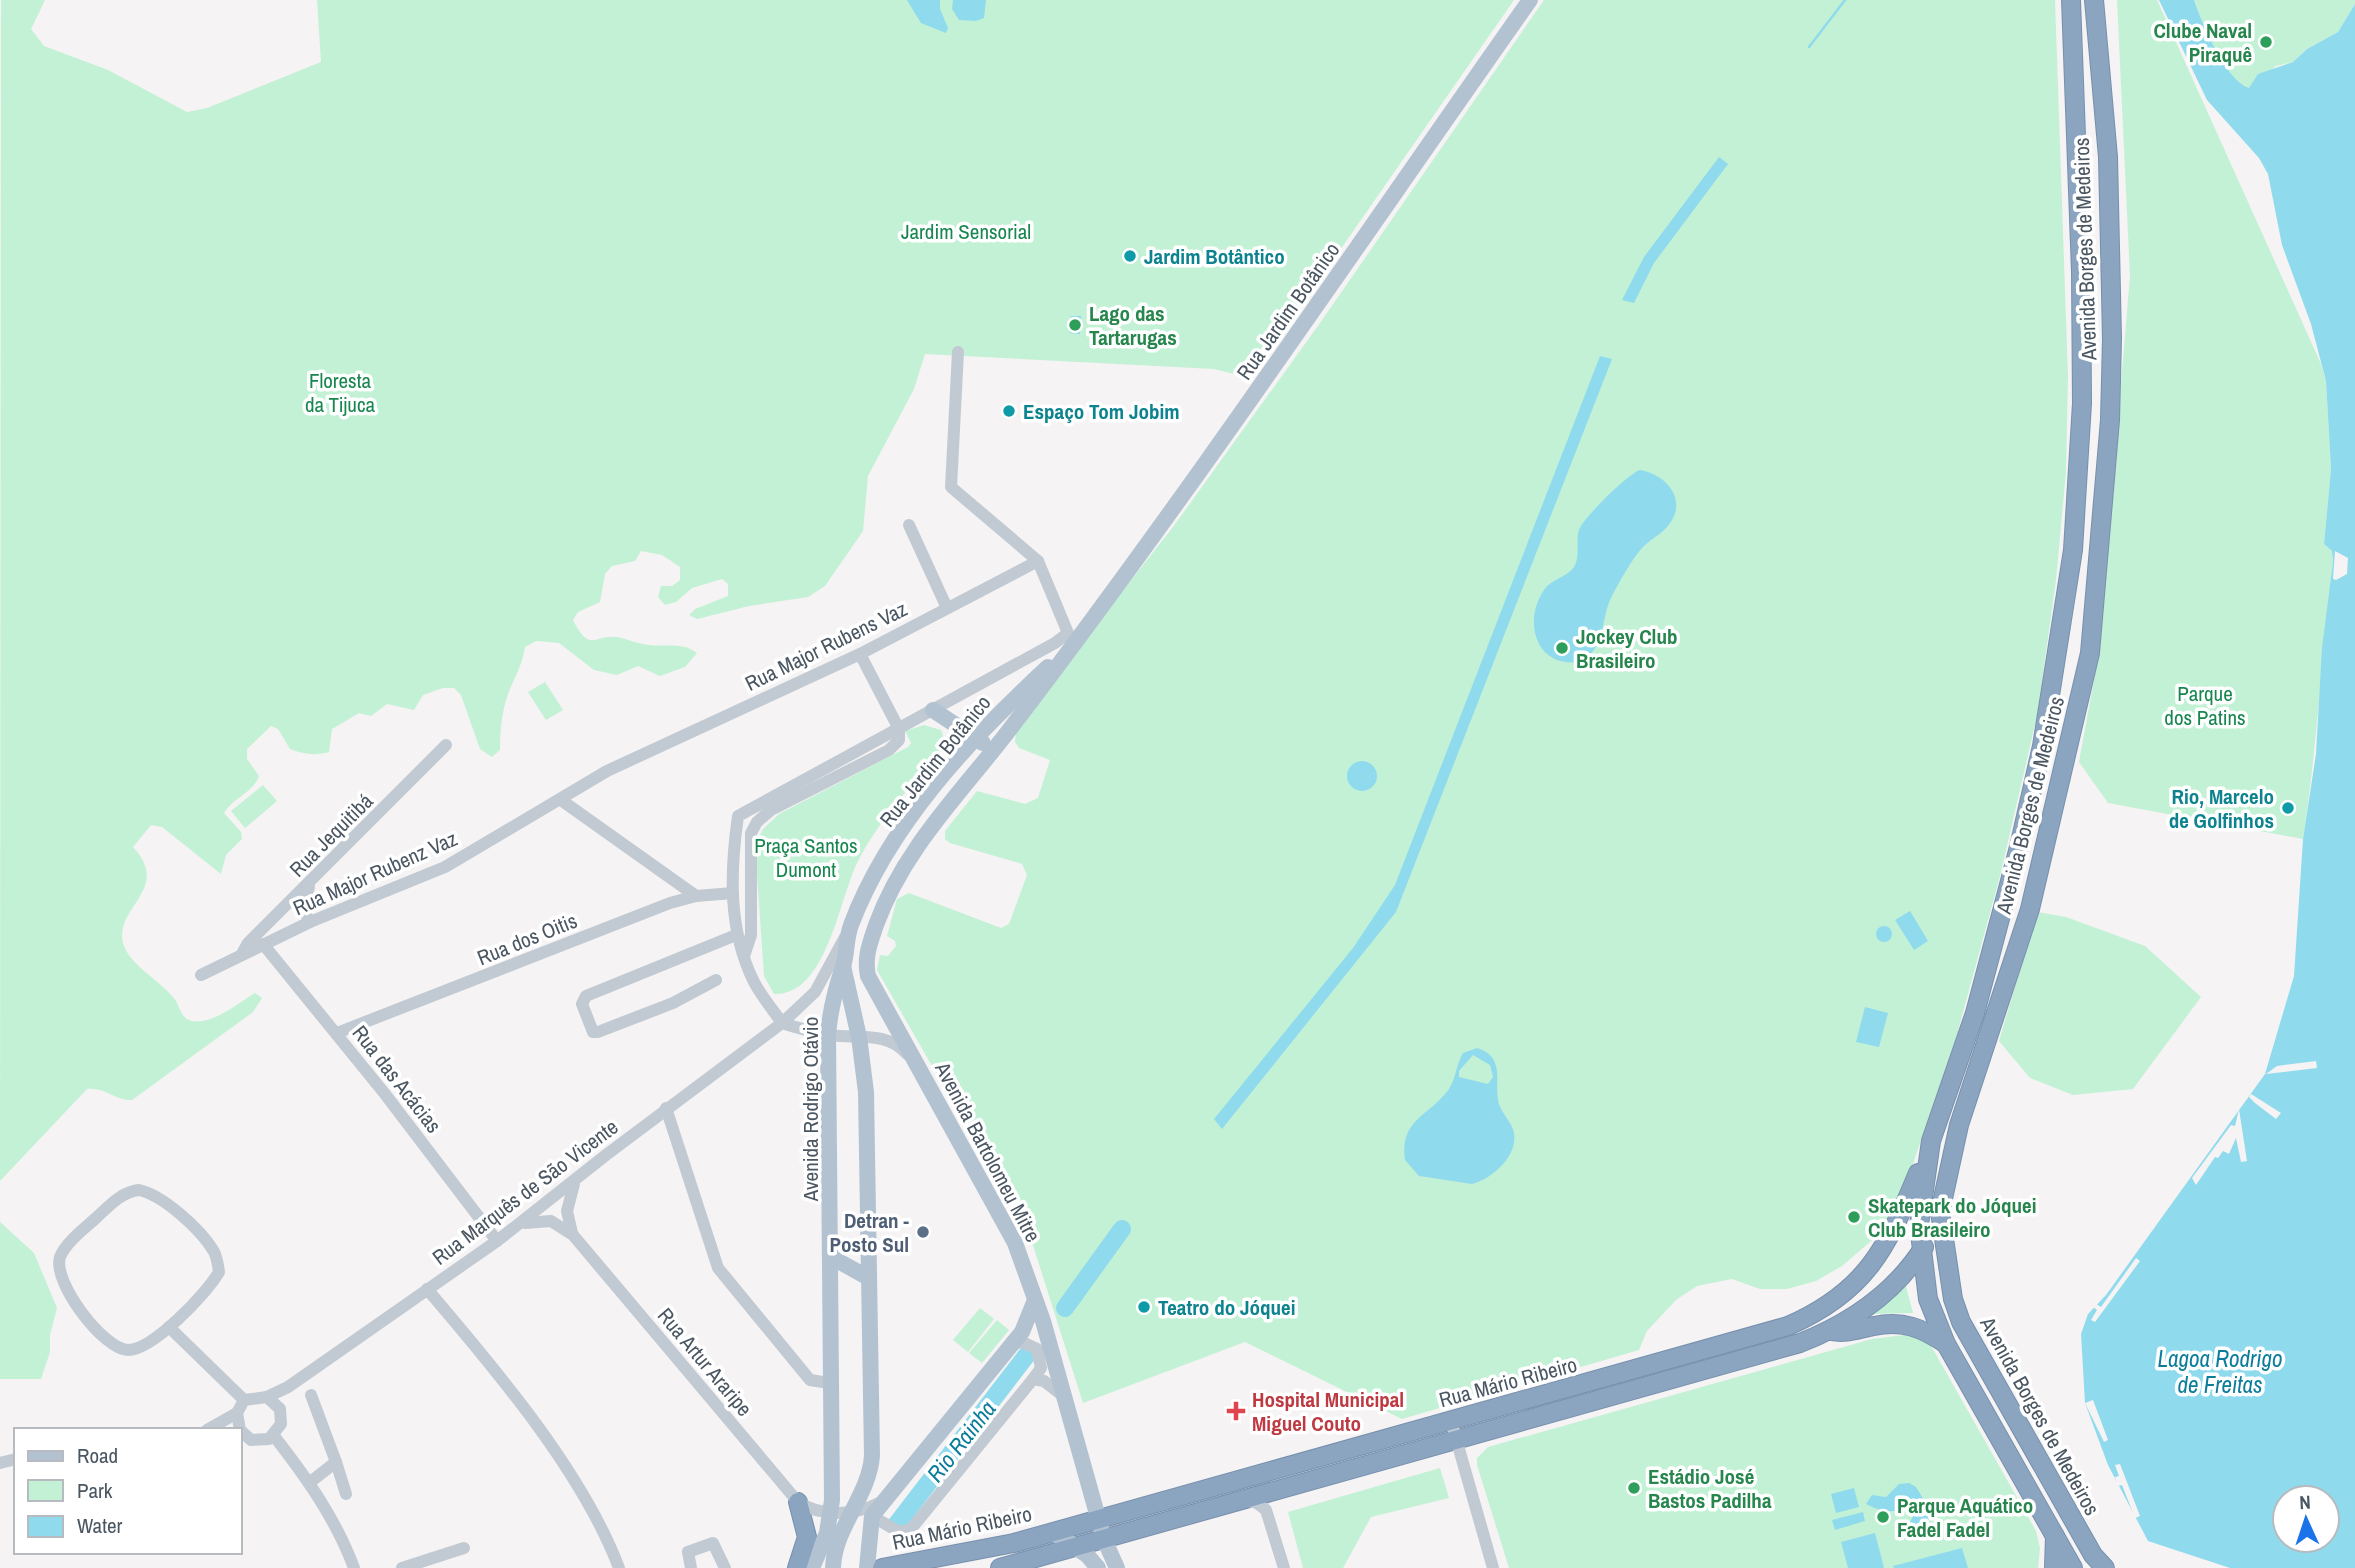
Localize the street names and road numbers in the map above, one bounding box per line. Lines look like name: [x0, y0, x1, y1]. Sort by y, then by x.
street label: Avenida Borges de Medeiros: [2067, 137, 2103, 362]
street label: Rua Jardim Botânico: [1230, 236, 1346, 386]
street label: Rua Major Rubens Vaz: [740, 594, 912, 698]
street label: Rua Jardim Botânico: [873, 689, 997, 833]
street label: Avenida Borges de Medeiros: [1989, 693, 2071, 918]
street label: Rua Jequitibá: [283, 787, 379, 883]
street label: Rua Major Rubenz Vaz: [288, 824, 462, 922]
street label: Rua dos Oitis: [473, 906, 581, 972]
street label: Avenida Rodrigo Otávio: [796, 1017, 825, 1202]
street label: Rua das Acácias: [346, 1019, 448, 1139]
street label: Avenida Bartolomeu Mitre: [928, 1056, 1048, 1247]
street label: Rua Marquês de São Vicente: [426, 1113, 624, 1271]
street label: Rua Artur Araripe: [651, 1302, 759, 1422]
street label: Avenida Borges de Medeiros: [1973, 1311, 2107, 1520]
street label: Rua Mário Ribeiro: [1436, 1350, 1580, 1414]
street label: Rua Mário Ribeiro: [890, 1499, 1034, 1557]

